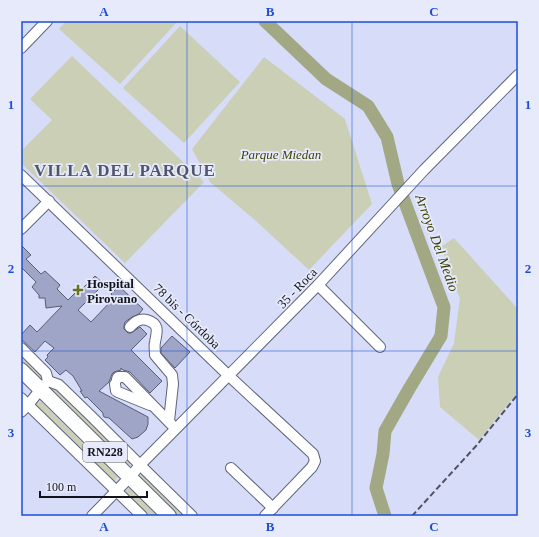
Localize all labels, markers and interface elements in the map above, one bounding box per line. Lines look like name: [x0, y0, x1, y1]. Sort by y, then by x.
text: A: [99, 4, 109, 19]
text: B: [266, 4, 275, 19]
text: C: [429, 4, 439, 19]
text: 1: [8, 97, 14, 112]
text: 1: [525, 97, 531, 112]
park label: Parque Miedan: [240, 147, 321, 162]
district label: VILLA DEL PARQUE: [34, 161, 216, 180]
water label: Arroyo Del Medio: [412, 192, 462, 294]
text: 2: [8, 261, 14, 276]
text: 2: [525, 261, 531, 276]
street label: 35 - Roca: [274, 264, 320, 311]
place label: Hospital Pirovano: [87, 276, 137, 306]
street label: 78 bis - Córdoba: [150, 280, 224, 352]
marker: Hospital Pirovano: [72, 284, 84, 296]
text: 3: [8, 425, 15, 440]
text: 3: [525, 425, 532, 440]
road number: RN228: [83, 442, 127, 462]
scale bar: [40, 473, 147, 499]
text: 100 m: [46, 480, 77, 494]
text: A: [99, 519, 109, 534]
text: B: [266, 519, 275, 534]
text: C: [429, 519, 439, 534]

